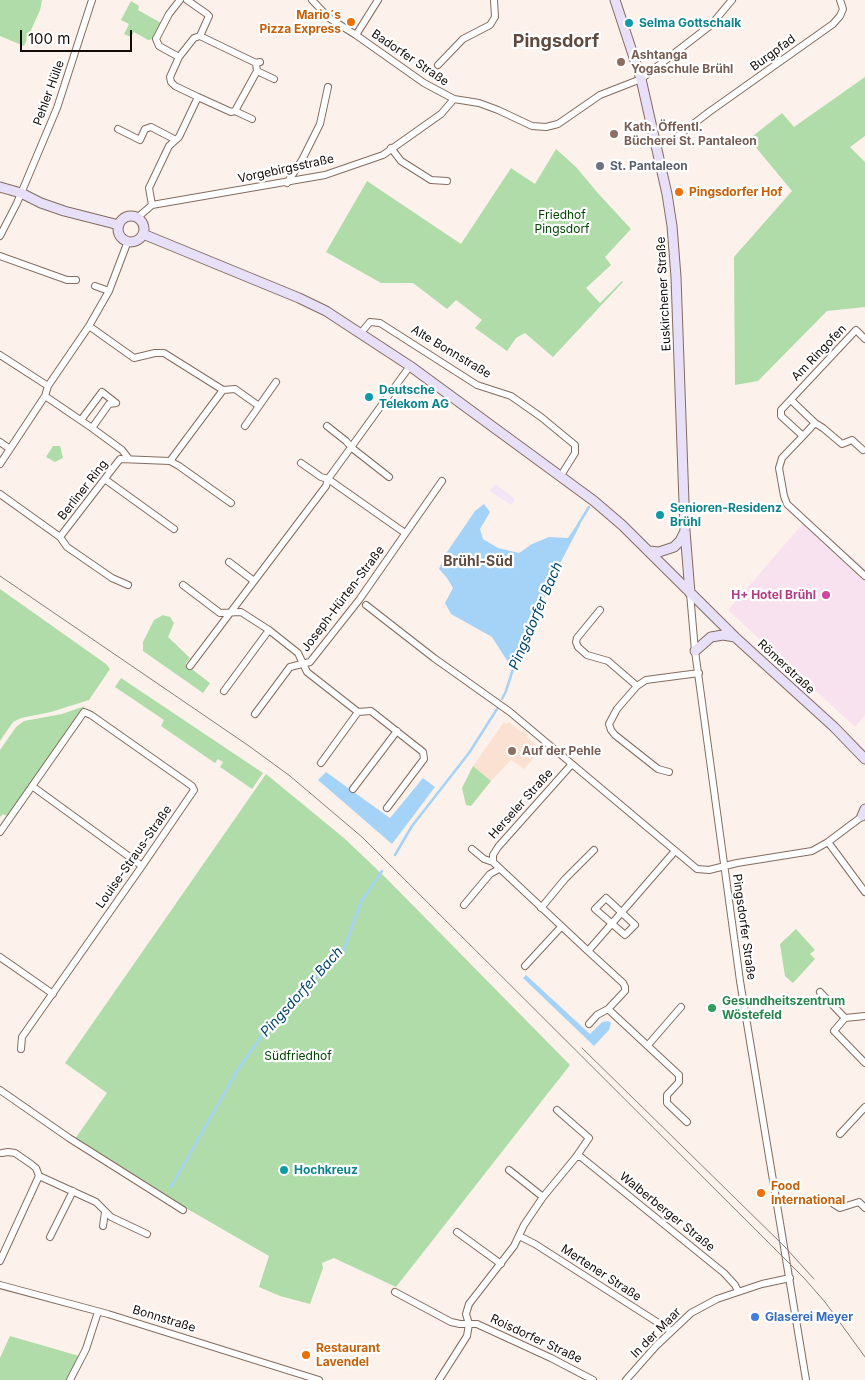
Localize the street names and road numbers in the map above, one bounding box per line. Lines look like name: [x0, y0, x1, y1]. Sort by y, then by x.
street label: Badorfer Straße: [369, 27, 451, 89]
street label: Burgpfad: [748, 32, 798, 74]
street label: Pehler Hülle: [31, 58, 67, 128]
street label: Vorgebirgsstraße: [237, 152, 335, 186]
street label: Euskirchener Straße: [654, 236, 674, 352]
street label: Alte Bonnstraße: [408, 322, 494, 382]
street label: Am Ringofen: [789, 322, 849, 384]
street label: Berliner Ring: [55, 457, 111, 523]
street label: Joseph-Hürten-Straße: [299, 543, 387, 655]
street label: Römerstraße: [755, 637, 817, 697]
street label: Herseler Straße: [486, 766, 556, 842]
street label: Louise-Straus-Straße: [93, 803, 175, 911]
street label: Pingsdorfer Straße: [729, 873, 759, 981]
street label: Walberberger Straße: [617, 1169, 717, 1255]
street label: Mertener Straße: [558, 1242, 644, 1304]
street label: Bonnstraße: [131, 1303, 197, 1335]
street label: In der Maar: [628, 1305, 684, 1361]
street label: Roisdorfer Straße: [488, 1311, 584, 1367]

